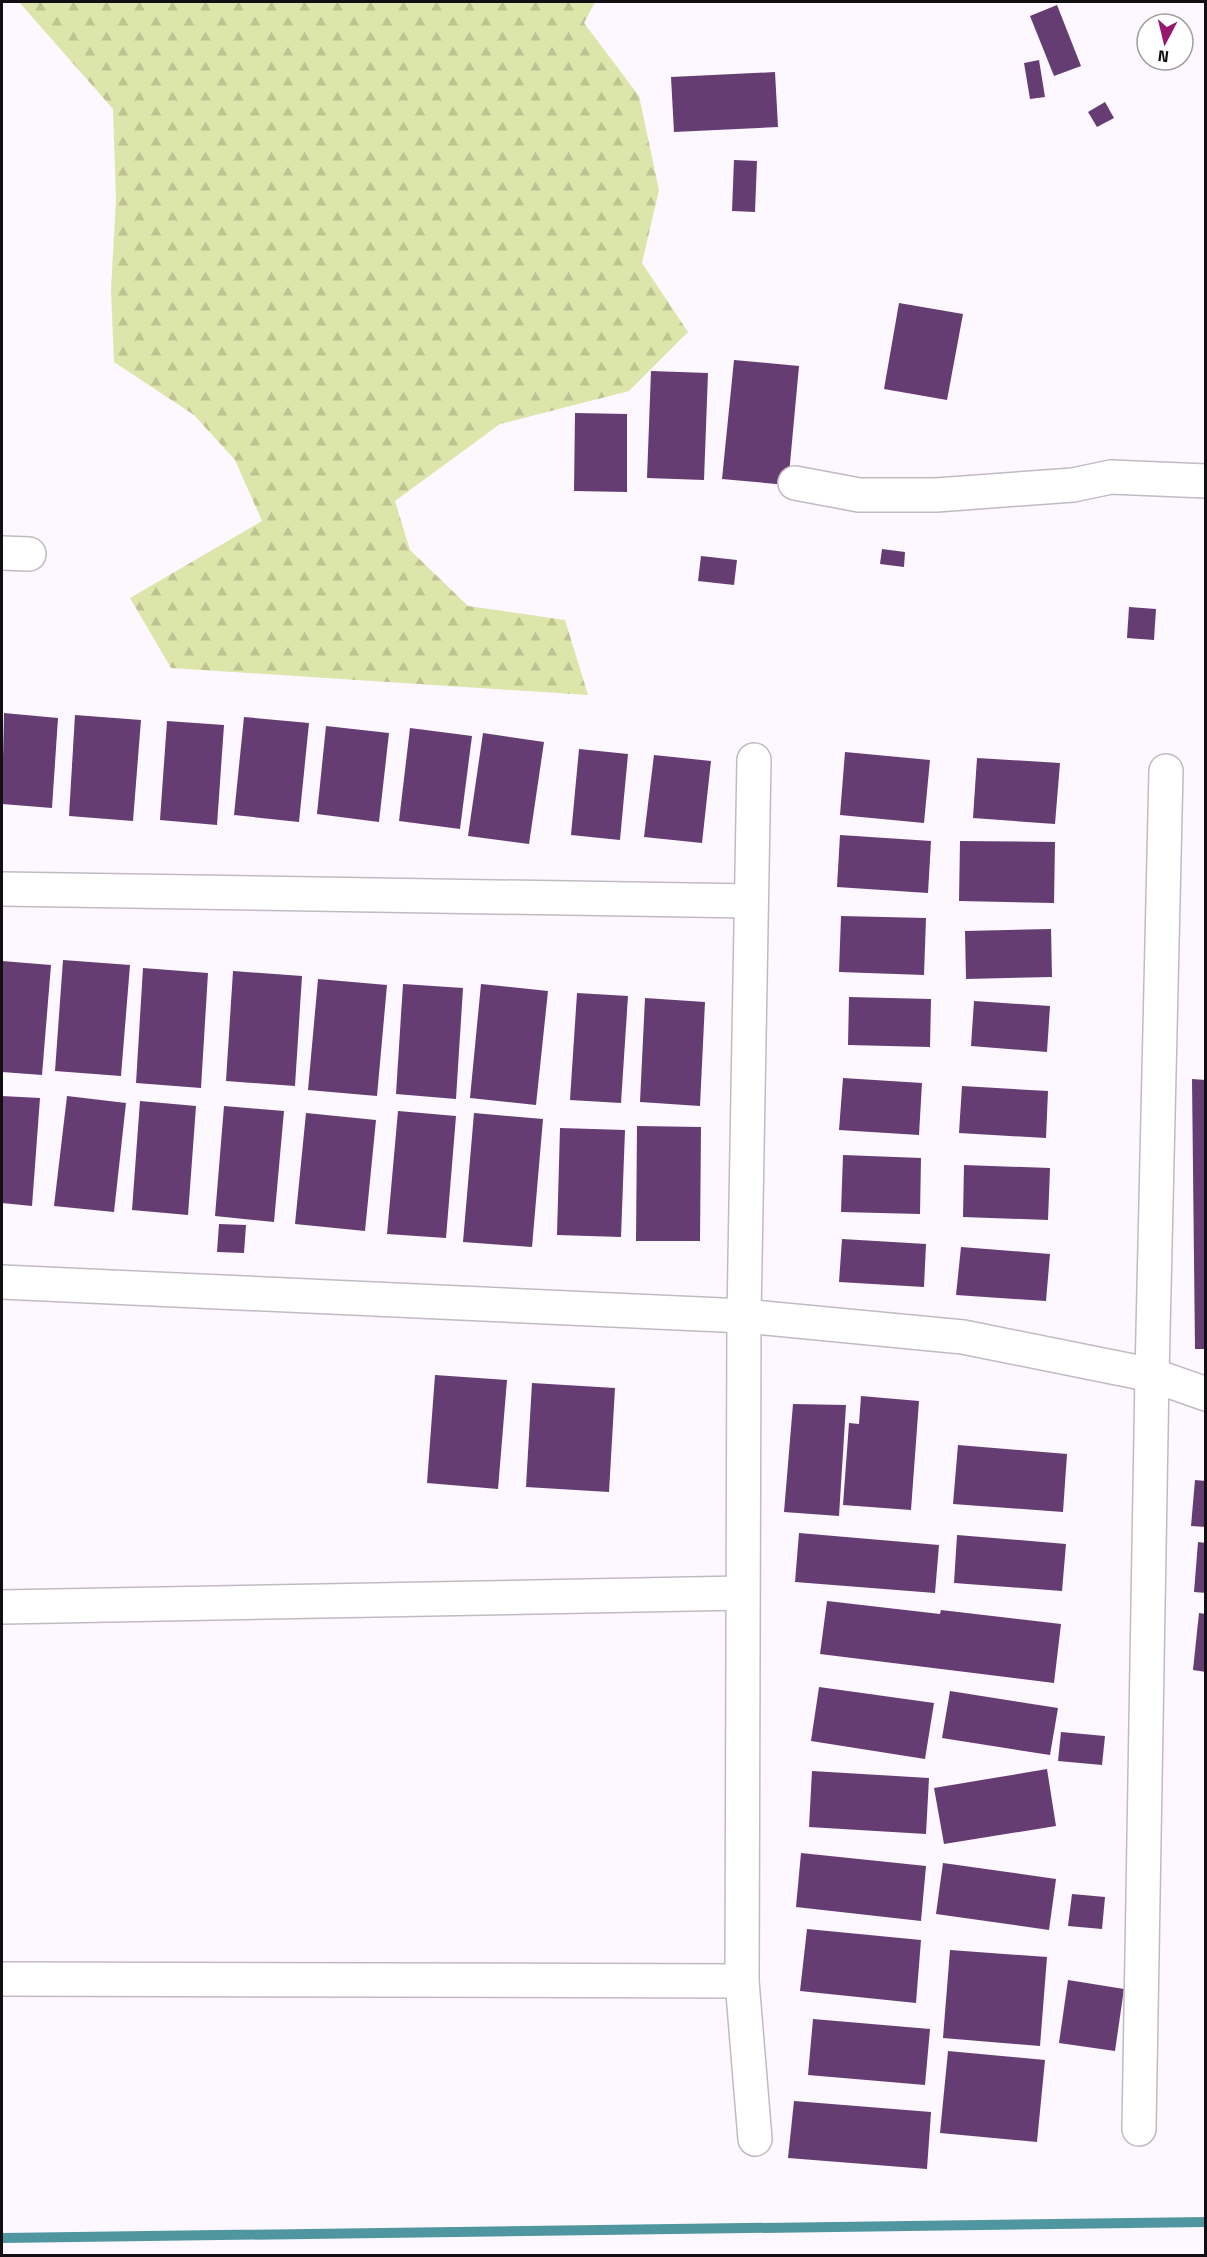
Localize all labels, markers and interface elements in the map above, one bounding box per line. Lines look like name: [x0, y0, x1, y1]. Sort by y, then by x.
north arrow: [1135, 12, 1195, 72]
text: N: [1156, 44, 1170, 69]

